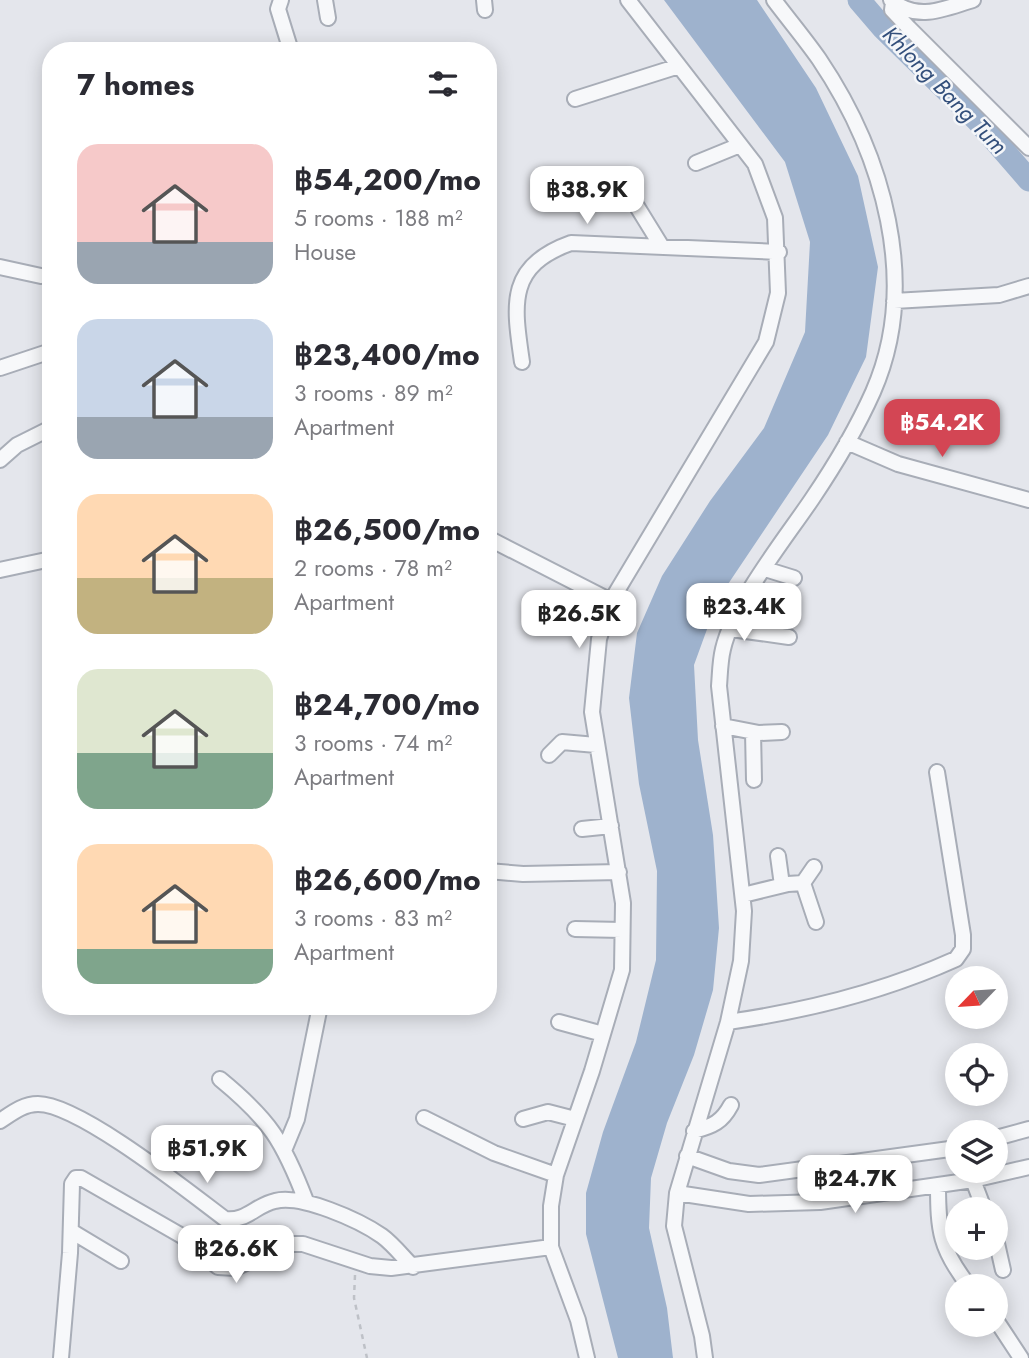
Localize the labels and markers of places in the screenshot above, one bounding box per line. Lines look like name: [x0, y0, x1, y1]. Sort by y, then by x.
pin: ฿38.9K: [530, 166, 644, 226]
pin: ฿54.2K: [885, 400, 999, 459]
pin: ฿23.4K: [687, 584, 801, 643]
pin: ฿26.5K: [522, 590, 636, 650]
pin: ฿51.9K: [150, 1126, 264, 1185]
pin: ฿24.7K: [798, 1156, 912, 1215]
pin: ฿26.6K: [179, 1226, 293, 1285]

